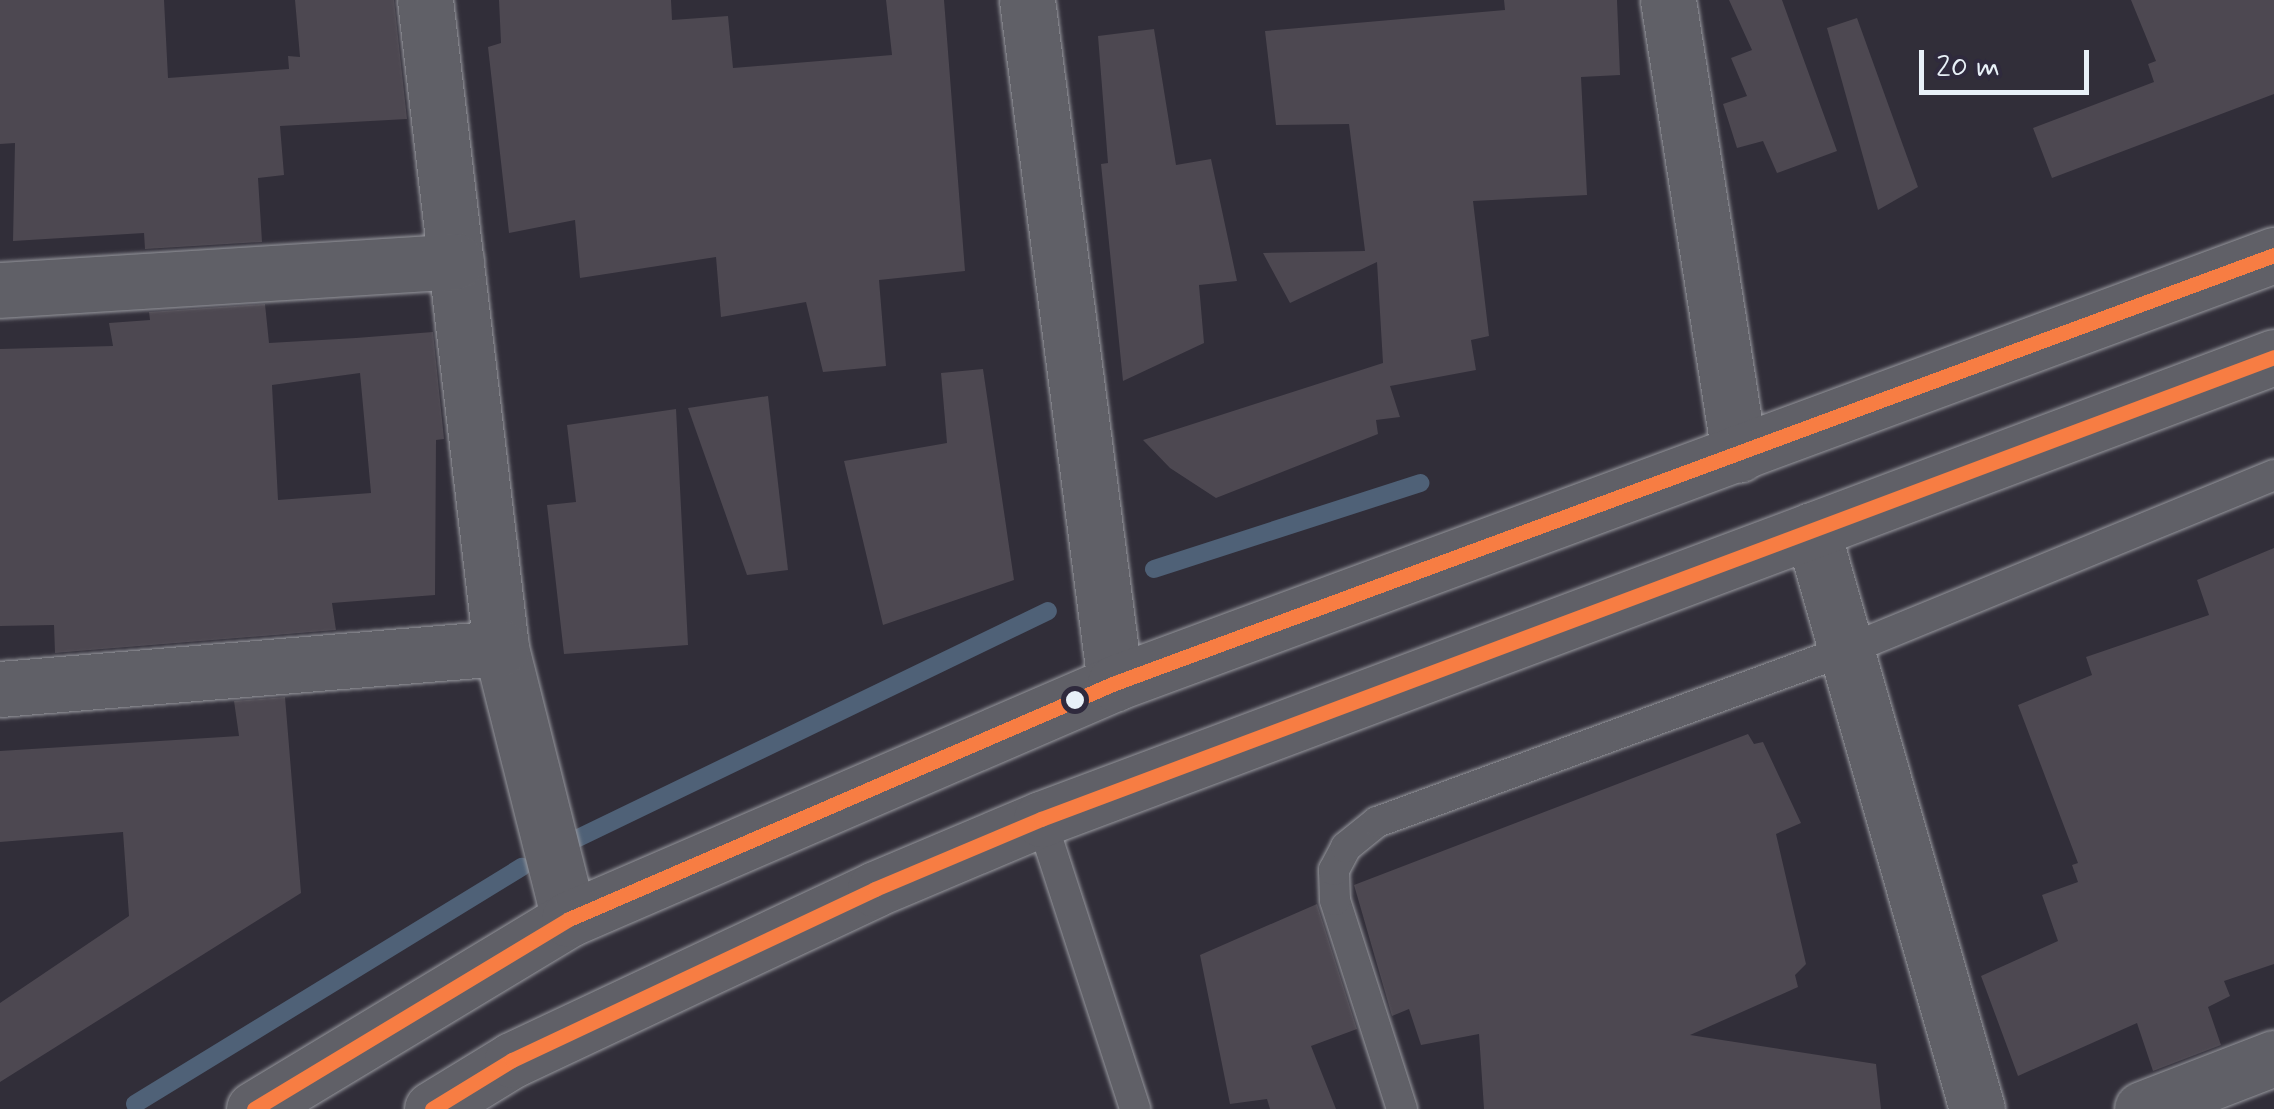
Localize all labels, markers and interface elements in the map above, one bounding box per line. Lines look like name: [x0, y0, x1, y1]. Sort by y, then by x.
scale bar: [1924, 30, 2094, 92]
text: 20 m: [1936, 48, 2000, 87]
unlabelled marker: [1065, 690, 1085, 710]

